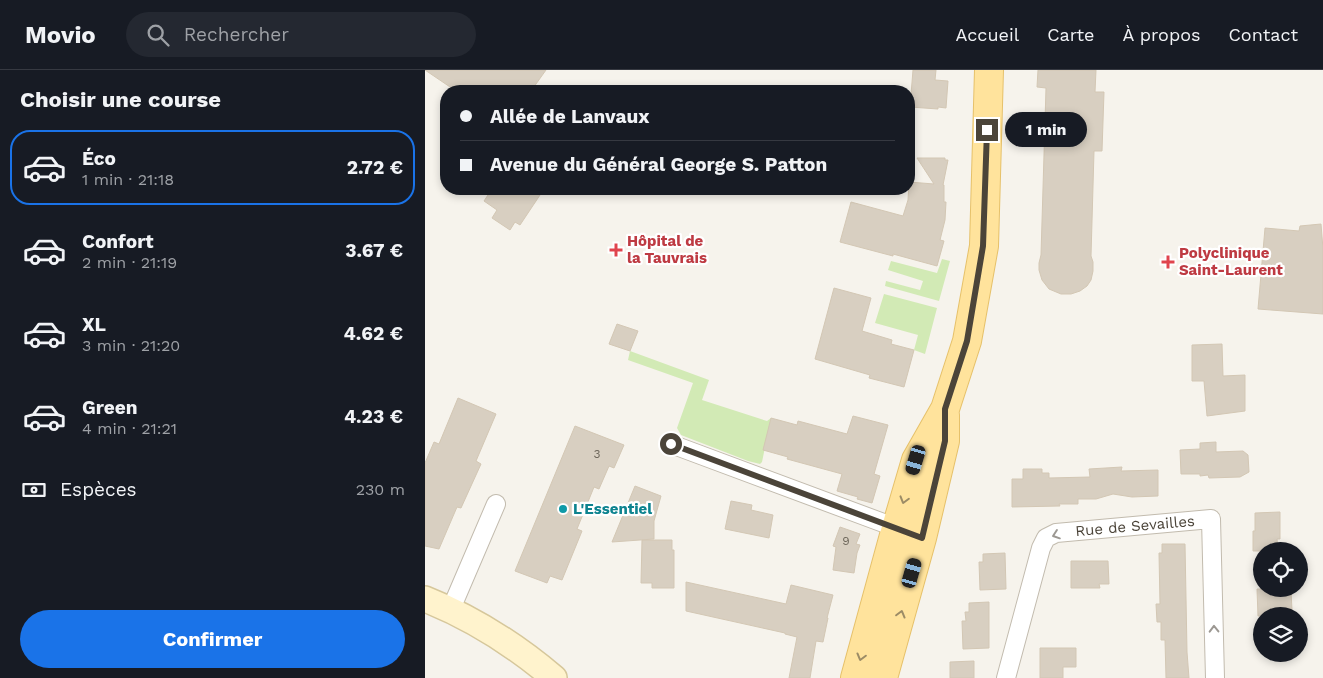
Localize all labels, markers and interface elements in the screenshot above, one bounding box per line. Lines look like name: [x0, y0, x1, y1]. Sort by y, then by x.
search box: [126, 12, 476, 57]
text: Movio: [25, 21, 96, 49]
icon: search: [144, 21, 172, 49]
text: Rechercher: [184, 23, 289, 46]
text: Accueil: [956, 24, 1019, 45]
text: Carte: [1047, 24, 1094, 45]
text: À propos: [1122, 24, 1200, 45]
text: Contact: [1228, 24, 1298, 45]
text: Choisir une course: [20, 87, 221, 112]
text: Allée de Lanvaux: [490, 105, 649, 128]
callout: 1 min: [1005, 112, 1087, 148]
route end: [976, 119, 998, 141]
text: 1 min: [1025, 120, 1067, 139]
icon: car: [22, 145, 67, 190]
text: Éco: [82, 147, 116, 170]
text: Avenue du Général George S. Patton: [490, 153, 827, 176]
text: 2.72 €: [347, 156, 403, 179]
text: 1 min · 21:18: [82, 170, 174, 189]
icon: car: [22, 228, 67, 273]
text: Confort: [82, 230, 153, 253]
place label: Hôpital de la Tauvrais: [627, 232, 707, 267]
text: 3.67 €: [345, 239, 403, 262]
marker: Hôpital de la Tauvrais: [609, 243, 623, 257]
place label: Polyclinique Saint-Laurent: [1179, 244, 1283, 279]
text: 2 min · 21:19: [82, 253, 177, 272]
marker: Polyclinique Saint-Laurent: [1161, 255, 1175, 269]
icon: car: [22, 311, 67, 356]
text: XL: [82, 313, 106, 336]
text: 4.62 €: [344, 322, 403, 345]
text: 3 min · 21:20: [82, 336, 180, 355]
icon: car: [22, 394, 67, 439]
text: Green: [82, 396, 138, 419]
text: 4.23 €: [344, 405, 403, 428]
text: 4 min · 21:21: [82, 419, 177, 438]
route start: [660, 433, 682, 455]
car: [904, 443, 927, 477]
house number: 3: [594, 447, 601, 461]
icon: cash: [20, 476, 48, 504]
text: Espèces: [60, 478, 137, 501]
text: 230 m: [356, 480, 405, 499]
one-way arrow: [899, 496, 909, 504]
place label: L'Essentiel: [573, 500, 652, 518]
marker: L'Essentiel: [557, 503, 569, 515]
street label: Rue de Sevailles: [1074, 512, 1196, 540]
one-way arrow: [1052, 529, 1061, 539]
house number: 9: [842, 534, 850, 548]
map controls: [1253, 542, 1308, 662]
button: locate: [1253, 542, 1308, 597]
car: [900, 557, 923, 589]
button: layers: [1253, 607, 1308, 662]
button: Confirmer: [20, 610, 405, 668]
one-way arrow: [895, 611, 905, 619]
one-way arrow: [1209, 625, 1219, 633]
one-way arrow: [856, 653, 867, 661]

